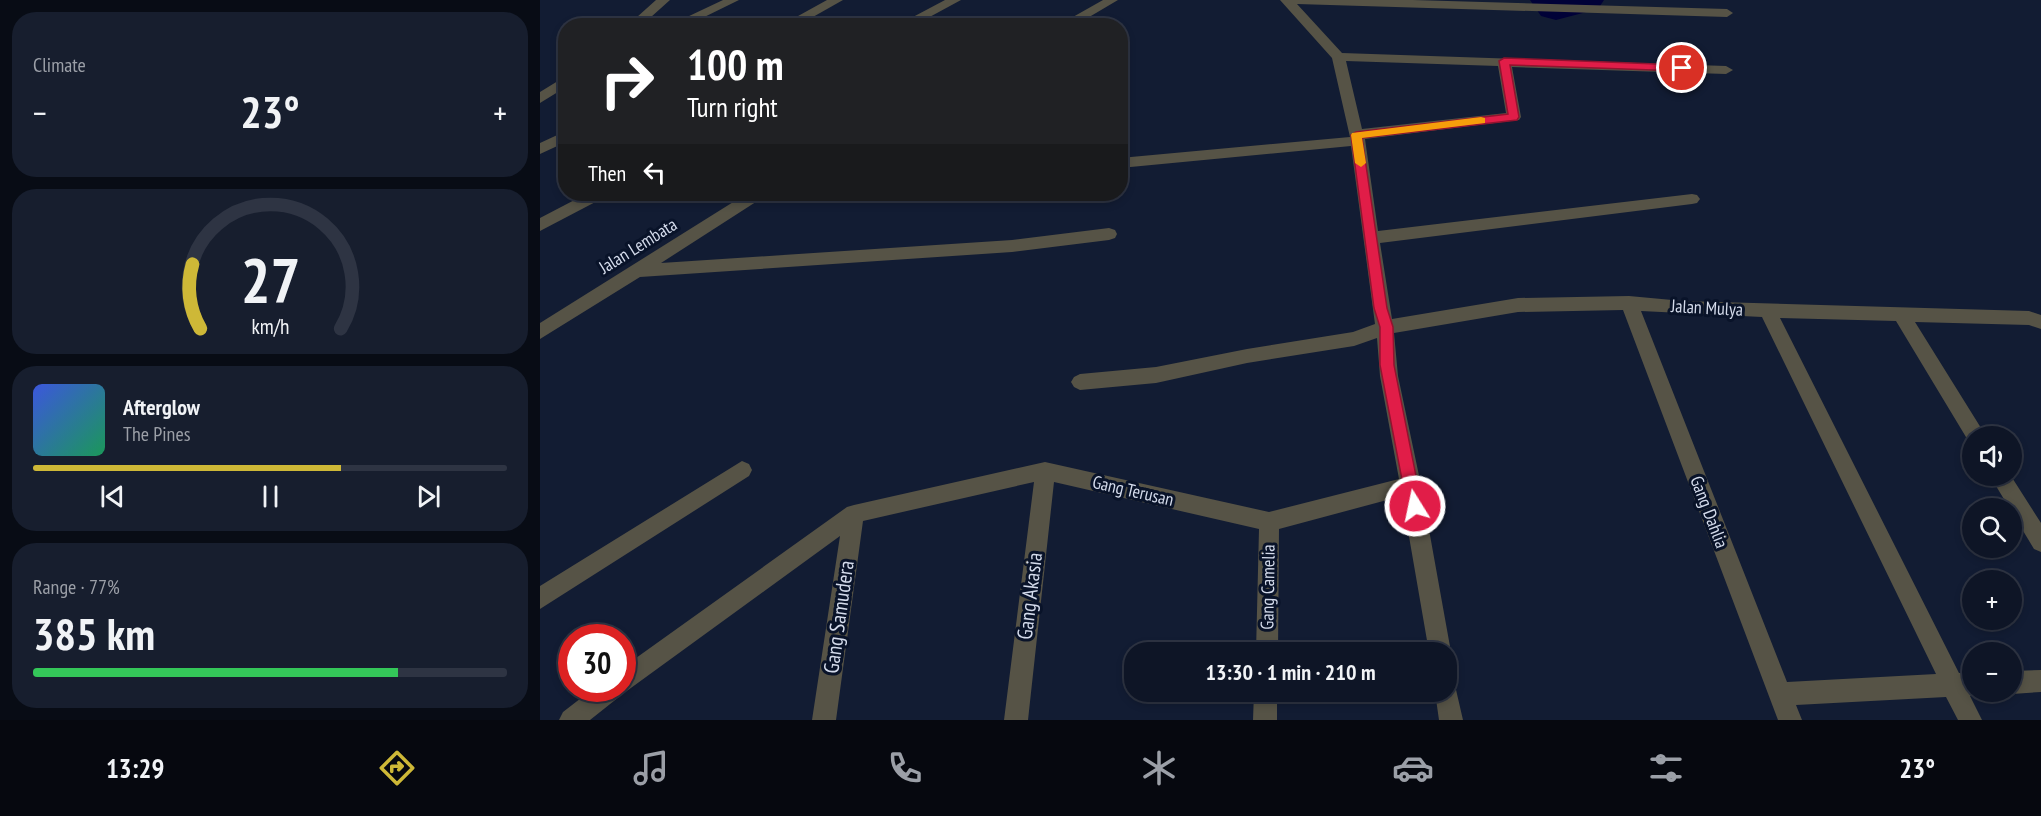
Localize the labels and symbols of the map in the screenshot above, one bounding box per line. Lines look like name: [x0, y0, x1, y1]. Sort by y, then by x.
pin: [1656, 42, 1707, 93]
street label: Jalan Lembata: [594, 213, 681, 279]
street label: Jalan Mulya: [1669, 294, 1744, 321]
street label: Gang Terusan: [1090, 470, 1176, 511]
street label: Gang Dahlia: [1685, 472, 1734, 551]
position arrow: [1383, 474, 1447, 538]
street label: Gang Camelia: [1255, 544, 1280, 630]
street label: Gang Akasia: [1011, 551, 1048, 641]
street label: Gang Samudera: [817, 559, 860, 675]
speed limit sign: 30: [558, 624, 636, 702]

